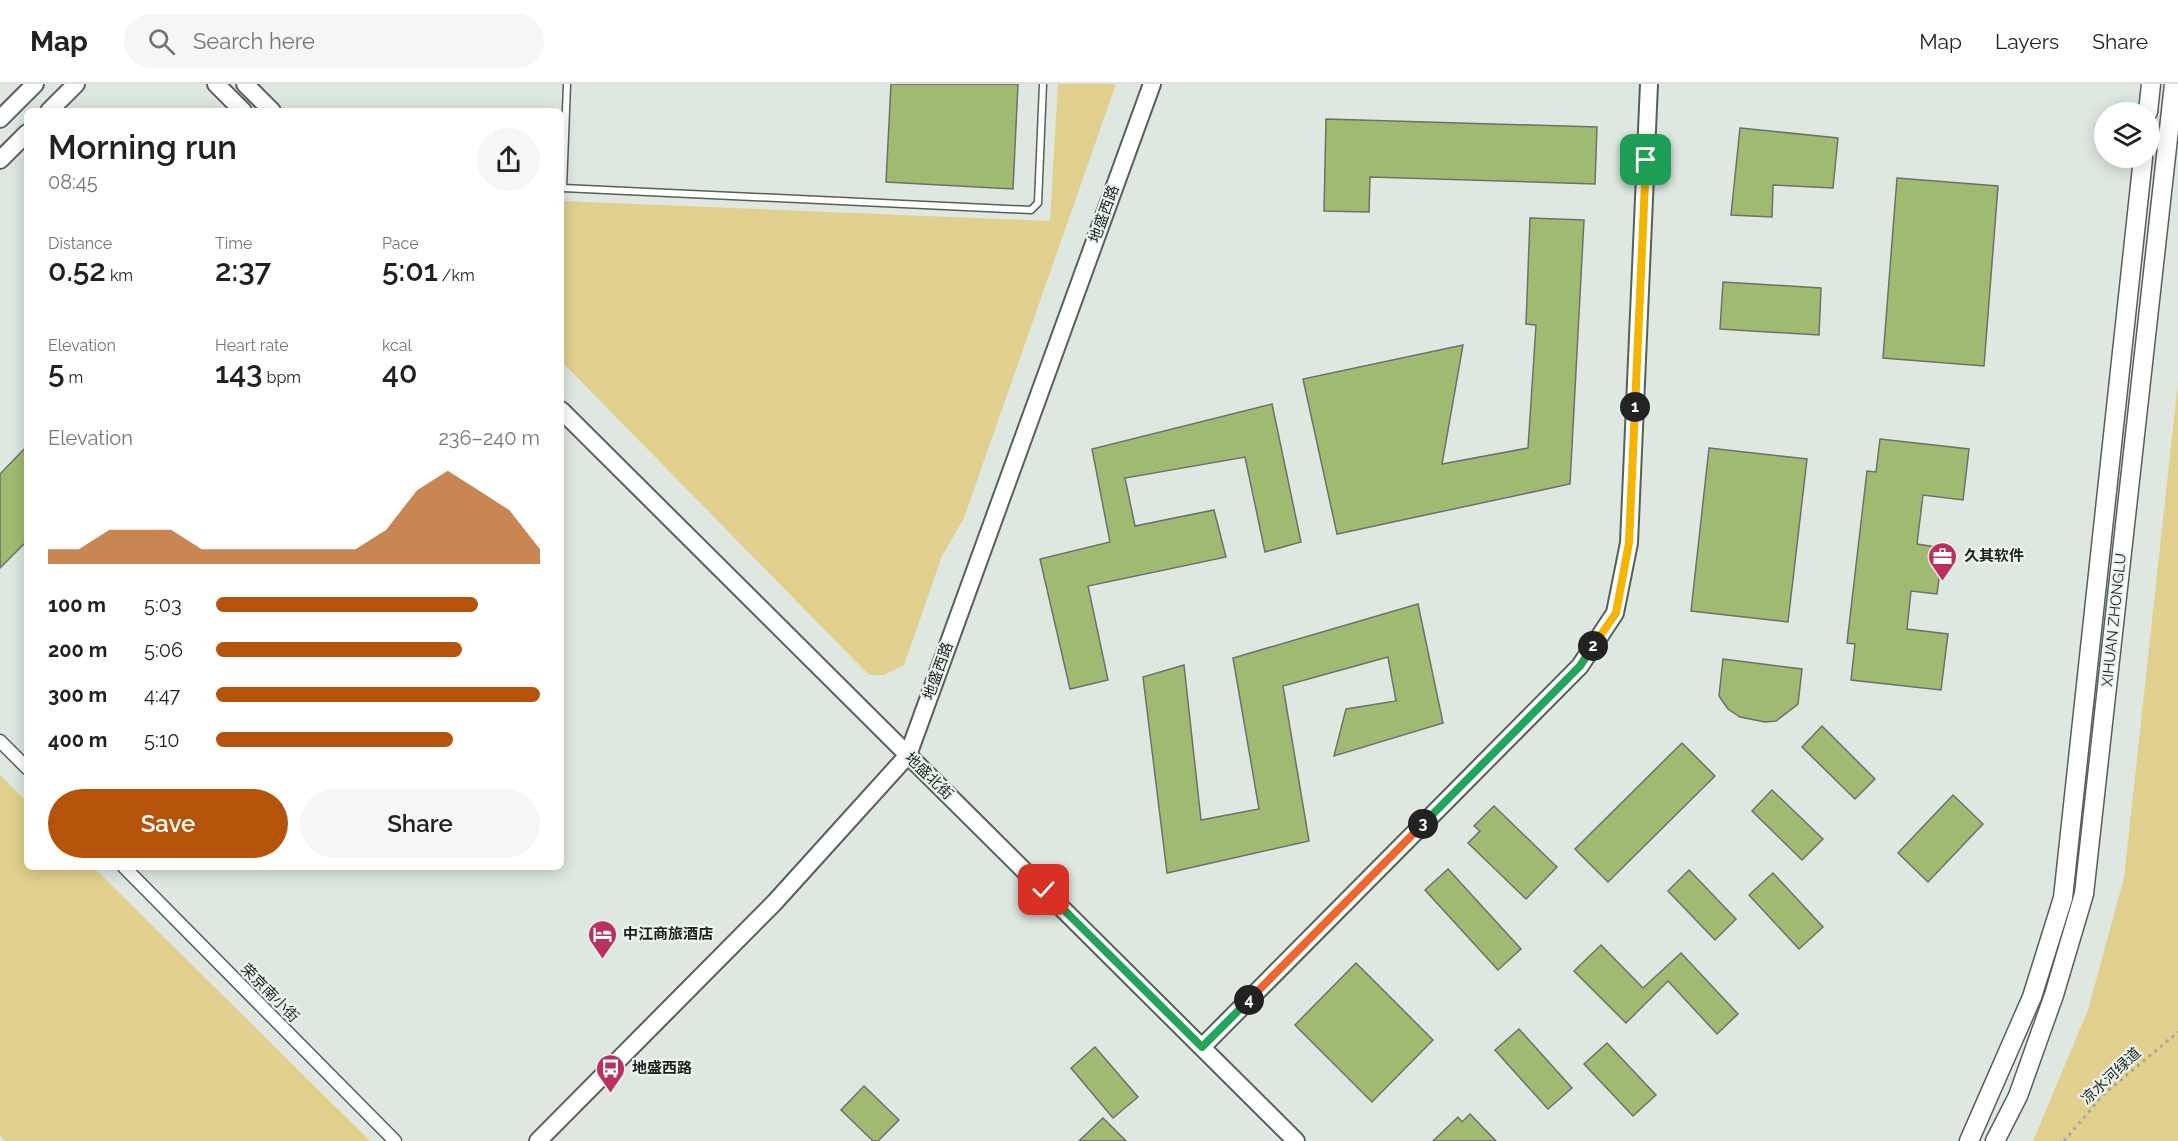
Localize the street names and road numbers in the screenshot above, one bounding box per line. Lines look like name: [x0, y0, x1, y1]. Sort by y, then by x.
street label: 地盛西路: [1085, 183, 1123, 245]
street label: XIHUAN ZHONGLU: [2098, 552, 2130, 688]
street label: 地盛西路: [919, 640, 957, 702]
street label: 地盛北街: [901, 749, 957, 803]
street label: 荣京南小街: [237, 960, 303, 1026]
street label: 凉水河绿道: [2077, 1044, 2145, 1108]

